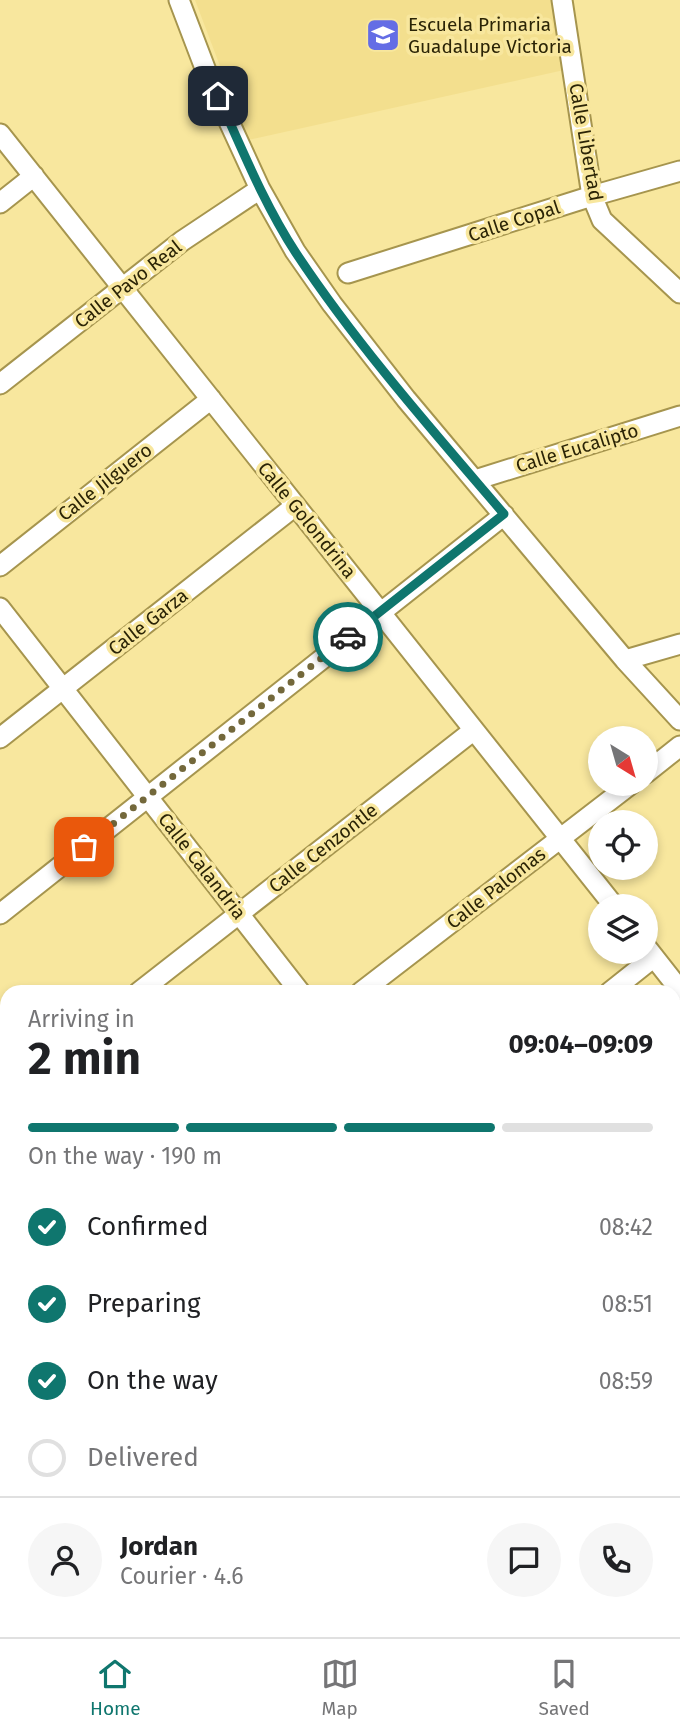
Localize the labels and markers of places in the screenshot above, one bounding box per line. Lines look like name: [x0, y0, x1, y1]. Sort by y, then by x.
place label: Escuela Primaria Guadalupe Victoria: [408, 13, 572, 58]
school or university icon: Escuela Primaria Guadalupe Victoria: [364, 16, 402, 54]
pin: [188, 66, 248, 126]
pin: [54, 817, 114, 877]

